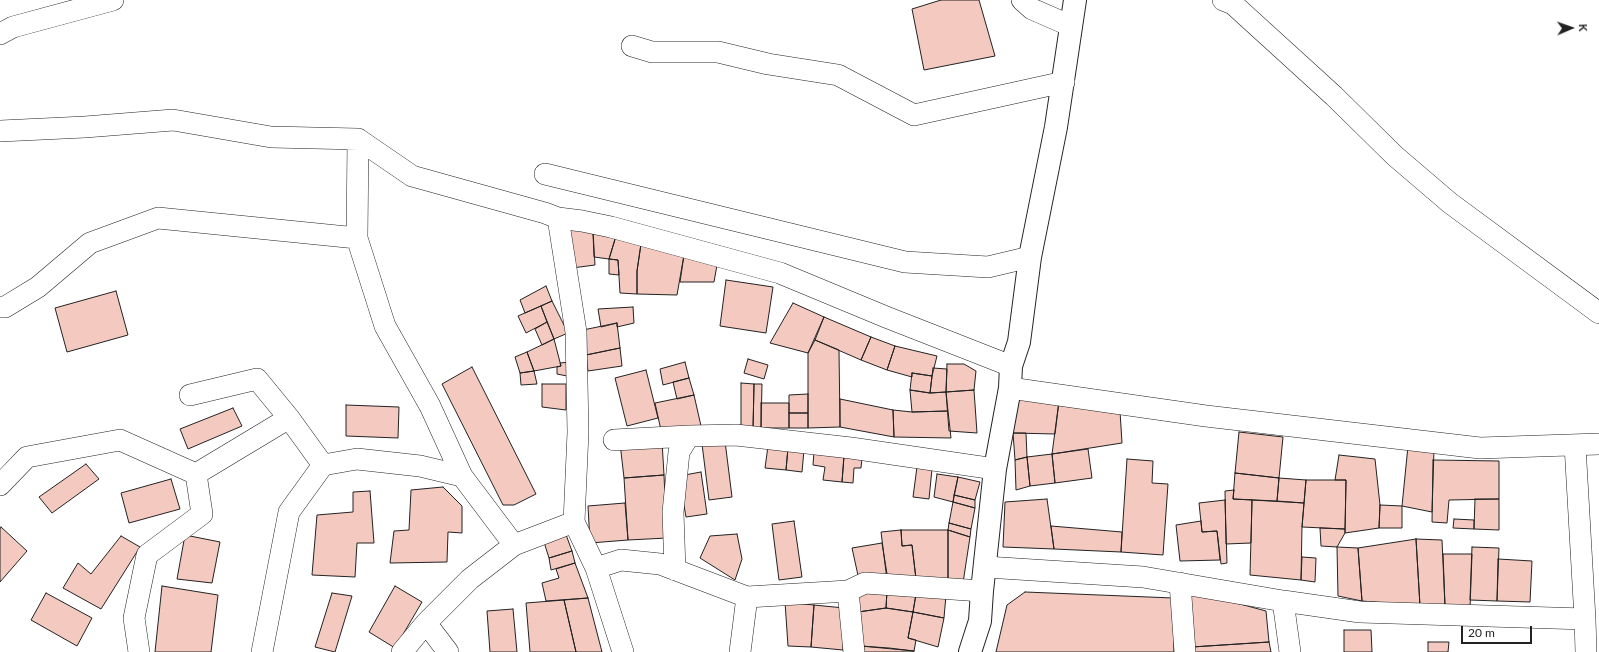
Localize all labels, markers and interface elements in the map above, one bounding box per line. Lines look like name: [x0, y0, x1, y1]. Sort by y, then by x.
north arrow: [1551, 8, 1591, 48]
text: K: [1577, 24, 1590, 32]
scale bar: [1463, 618, 1534, 644]
text: 20 m: [1468, 625, 1495, 640]

